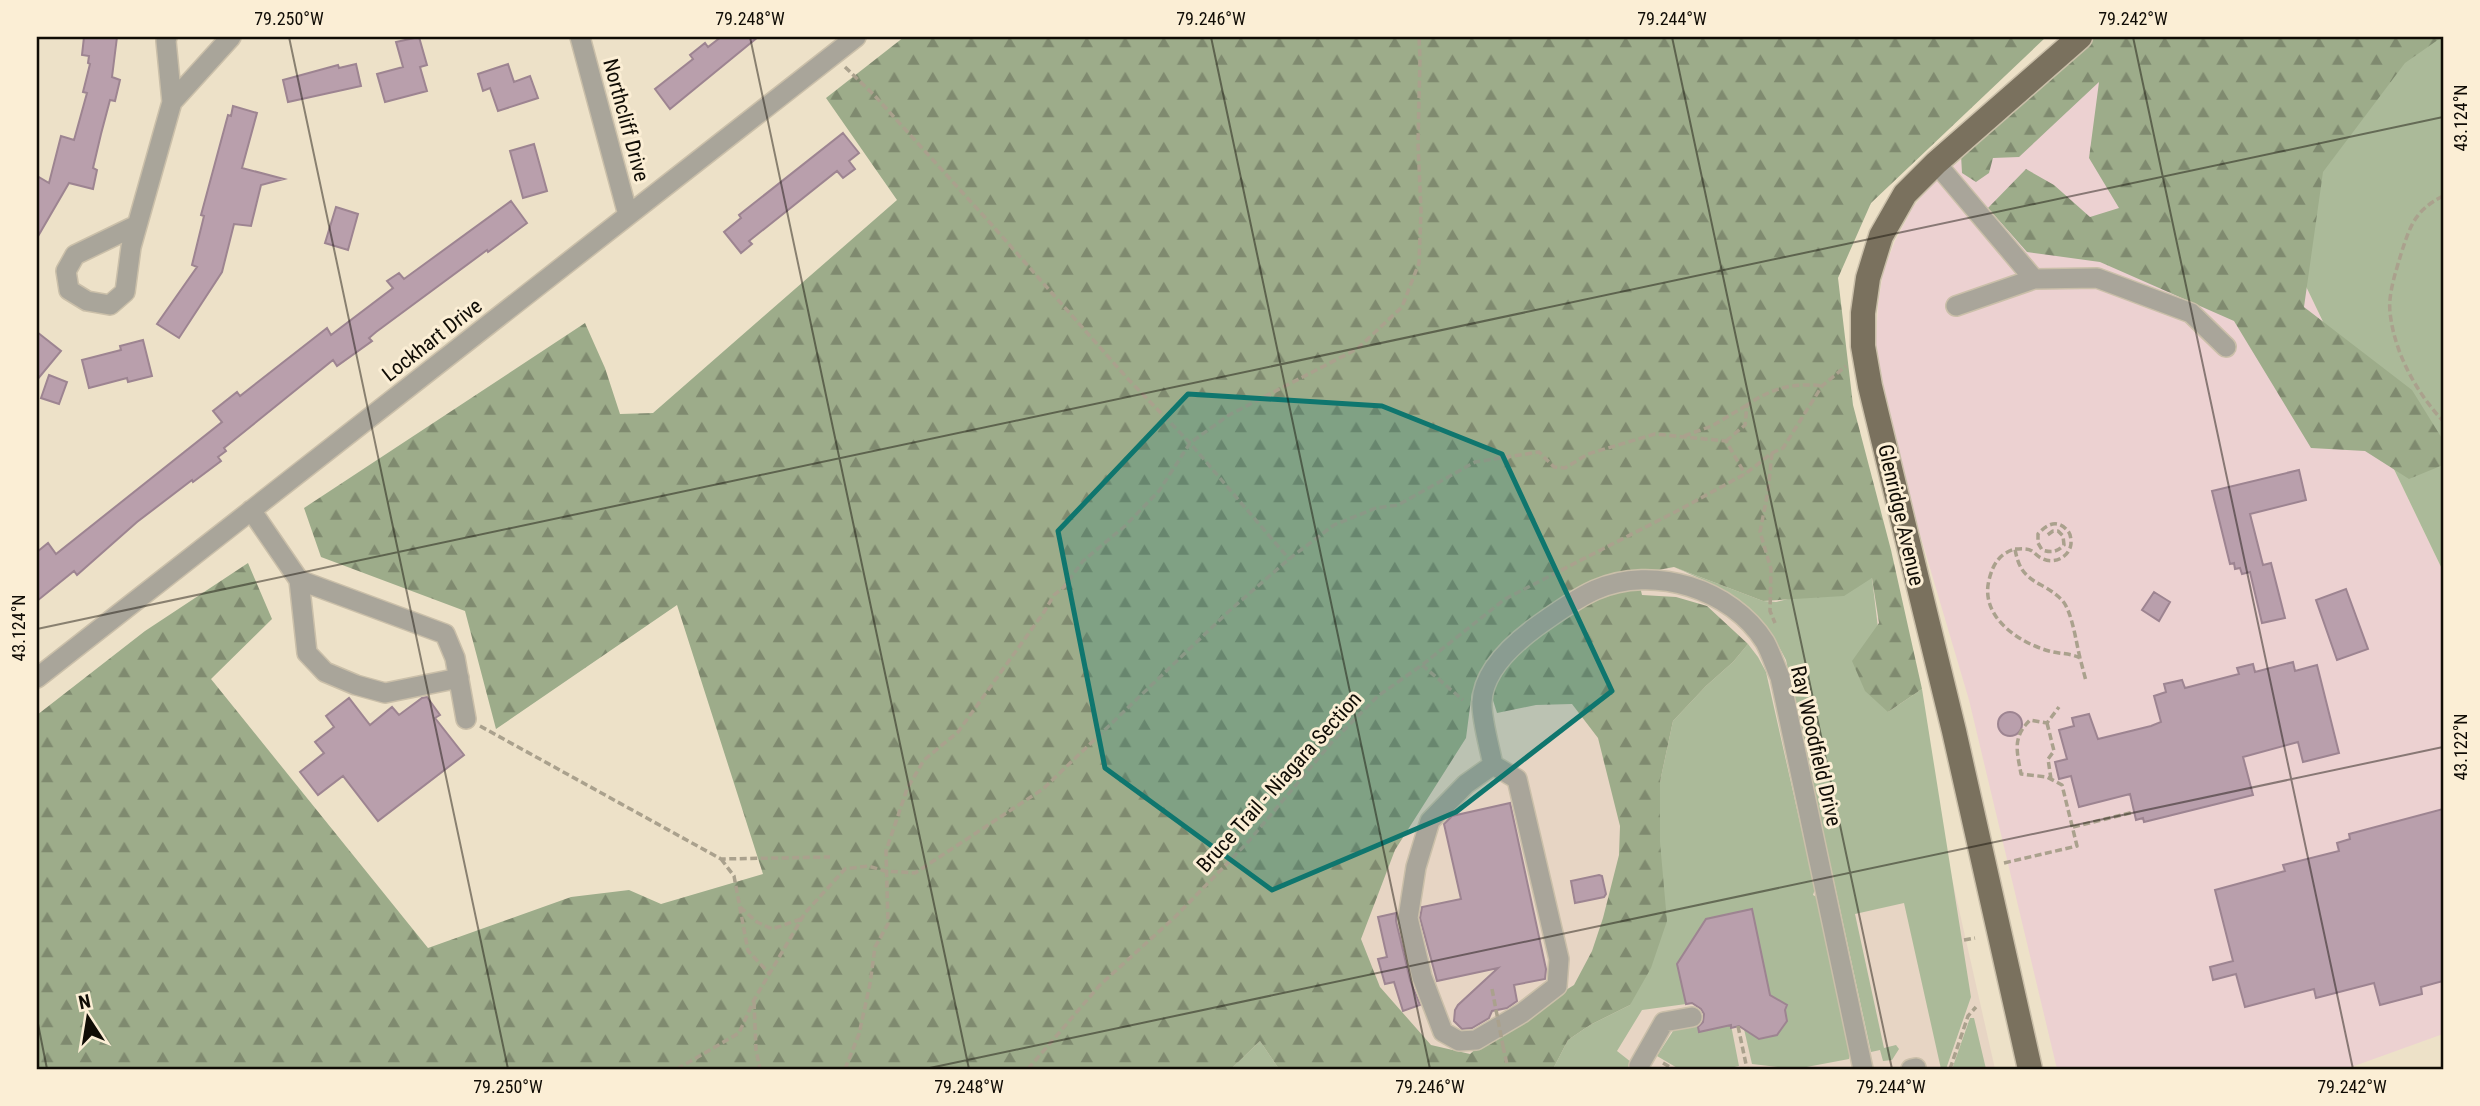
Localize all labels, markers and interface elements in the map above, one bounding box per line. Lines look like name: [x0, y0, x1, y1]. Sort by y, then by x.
text: 79.250°W: [254, 8, 324, 29]
text: 79.248°W: [715, 8, 785, 29]
text: 79.246°W: [1176, 8, 1246, 29]
text: 79.244°W: [1637, 8, 1707, 29]
text: 79.242°W: [2098, 8, 2168, 29]
street label: Northcliff Drive: [598, 56, 654, 184]
text: 43.124°N: [2450, 84, 2471, 152]
street label: Lockhart Drive: [377, 294, 487, 386]
street label: Glenridge Avenue: [1873, 442, 1929, 588]
text: 43.124°N: [8, 594, 29, 662]
street label: Ray Woodfield Drive: [1786, 663, 1846, 829]
street label: Bruce Trail - Niagara Section: [1192, 687, 1366, 877]
text: 43.122°N: [2450, 713, 2471, 781]
north arrow: [52, 984, 122, 1054]
text: N: [76, 989, 93, 1014]
text: 79.250°W: [473, 1076, 543, 1097]
text: 79.248°W: [934, 1076, 1004, 1097]
text: 79.246°W: [1395, 1076, 1465, 1097]
text: 79.244°W: [1856, 1076, 1926, 1097]
text: 79.242°W: [2317, 1076, 2387, 1097]

